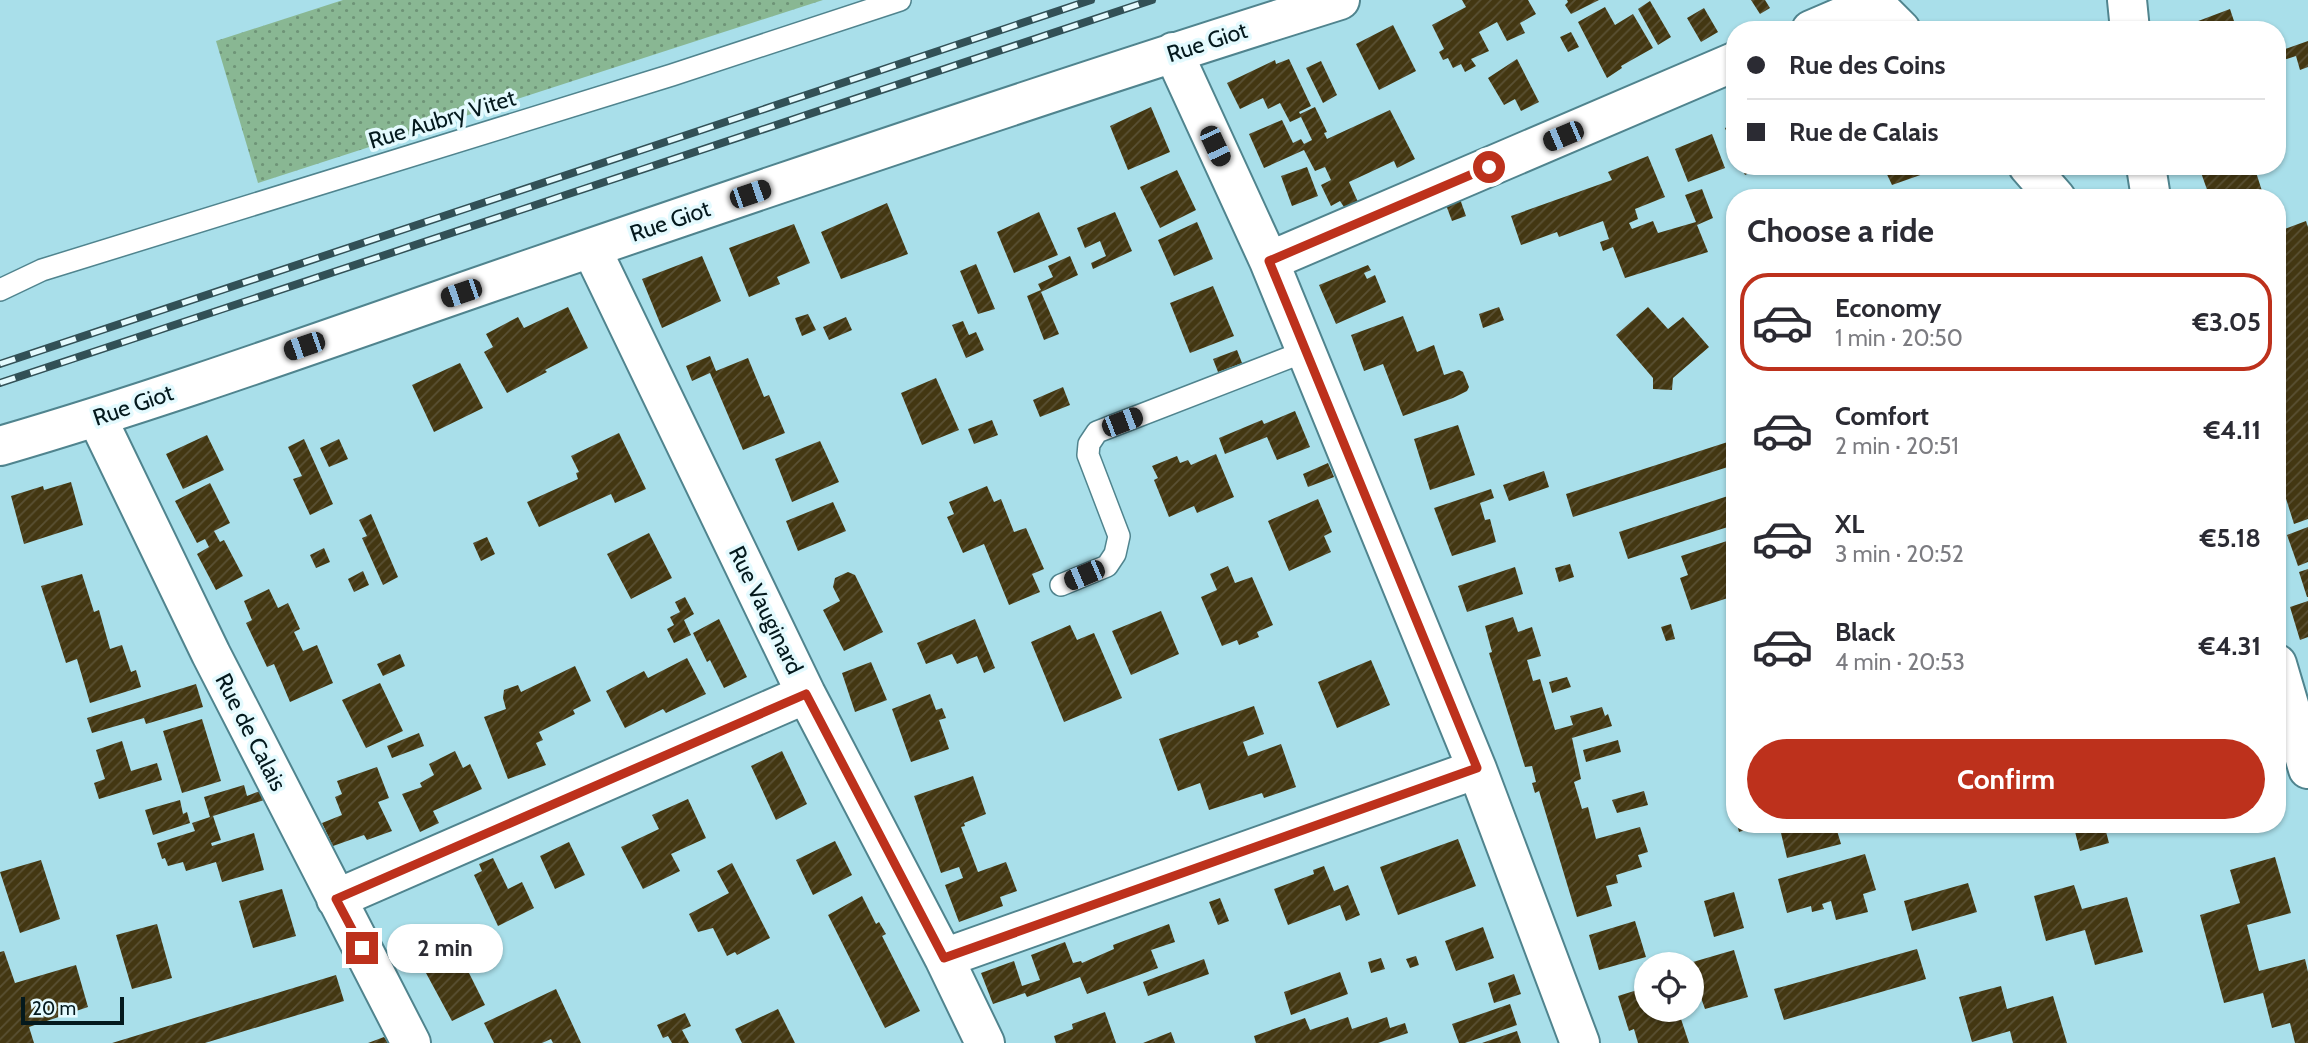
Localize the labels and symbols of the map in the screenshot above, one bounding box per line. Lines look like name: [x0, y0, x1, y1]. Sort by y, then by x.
street label: Rue Giot: [1163, 16, 1251, 68]
street label: Rue Aubry Vitet: [365, 83, 519, 155]
car: [1540, 118, 1587, 154]
car: [1197, 123, 1234, 169]
route start: [1473, 151, 1505, 183]
car: [727, 177, 774, 211]
street label: Rue Giot: [626, 194, 714, 248]
car: [438, 276, 485, 310]
car: [281, 329, 328, 363]
street label: Rue Giot: [89, 378, 177, 432]
car: [1099, 405, 1146, 439]
street label: Rue Vauginard: [723, 541, 809, 679]
car: [1061, 557, 1108, 593]
street label: Rue de Calais: [209, 668, 293, 796]
callout: 2 min: [386, 923, 502, 972]
route end: [346, 932, 378, 964]
scale bar: [21, 994, 124, 1026]

